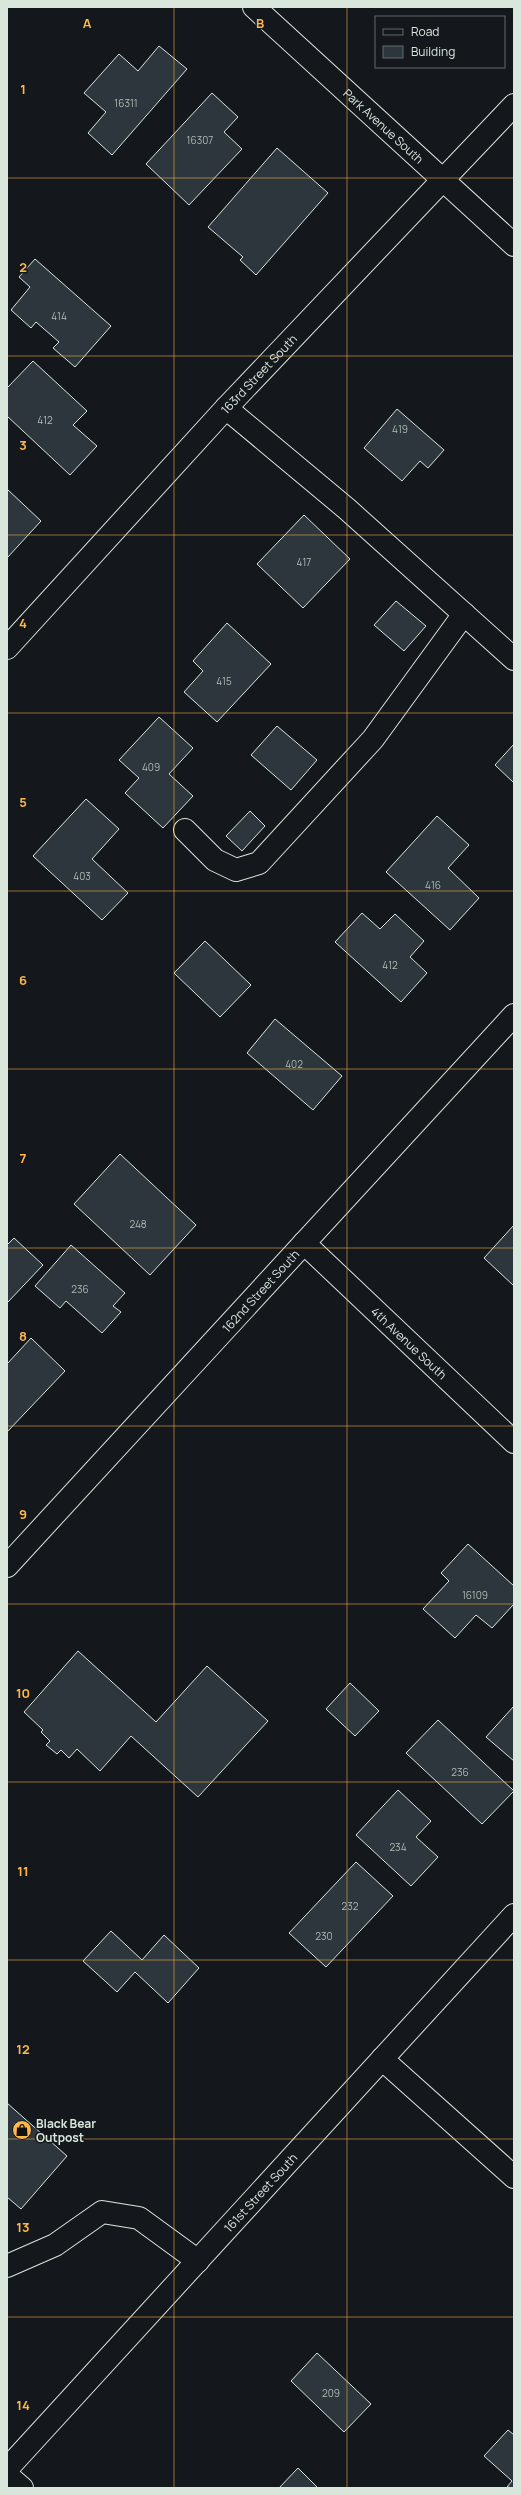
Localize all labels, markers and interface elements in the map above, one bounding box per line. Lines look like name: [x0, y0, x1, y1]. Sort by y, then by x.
text: A: [83, 14, 92, 32]
text: B: [256, 14, 264, 32]
legend: [375, 16, 505, 68]
text: Road: [411, 23, 439, 40]
text: Building: [411, 43, 455, 60]
text: 1: [20, 80, 26, 98]
street label: Park Avenue South: [340, 85, 428, 167]
house number: 16311: [114, 96, 138, 110]
house number: 16307: [187, 133, 213, 147]
text: 2: [19, 258, 27, 276]
house number: 414: [51, 309, 67, 323]
street label: 163rd Street South: [216, 330, 300, 417]
house number: 412: [37, 413, 53, 427]
house number: 419: [392, 422, 408, 436]
text: 3: [19, 436, 27, 454]
house number: 417: [297, 555, 311, 569]
text: 4: [19, 614, 27, 632]
house number: 415: [216, 674, 232, 688]
house number: 409: [142, 760, 160, 774]
text: 5: [19, 793, 27, 811]
house number: 403: [73, 869, 91, 883]
house number: 416: [425, 878, 441, 892]
house number: 412: [382, 958, 398, 972]
text: 6: [19, 971, 27, 989]
house number: 402: [285, 1057, 303, 1071]
text: 7: [20, 1149, 27, 1167]
house number: 248: [129, 1217, 147, 1231]
street label: 162nd Street South: [218, 1246, 303, 1336]
house number: 236: [71, 1282, 89, 1296]
street label: 4th Avenue South: [368, 1303, 451, 1383]
text: 8: [19, 1327, 27, 1345]
text: 9: [19, 1505, 27, 1523]
house number: 16109: [462, 1588, 488, 1602]
text: 10: [16, 1684, 30, 1702]
house number: 236: [451, 1765, 469, 1779]
house number: 234: [389, 1840, 407, 1854]
text: 11: [17, 1862, 29, 1880]
house number: 232: [342, 1899, 359, 1913]
house number: 230: [315, 1929, 333, 1943]
text: 12: [16, 2040, 30, 2058]
place label: Black Bear Outpost: [36, 2115, 96, 2146]
shop icon: Black Bear Outpost: [11, 2119, 33, 2141]
street label: 161st Street South: [220, 2149, 301, 2236]
text: 13: [16, 2218, 30, 2236]
house number: 209: [322, 2386, 340, 2400]
text: 14: [16, 2396, 30, 2414]

